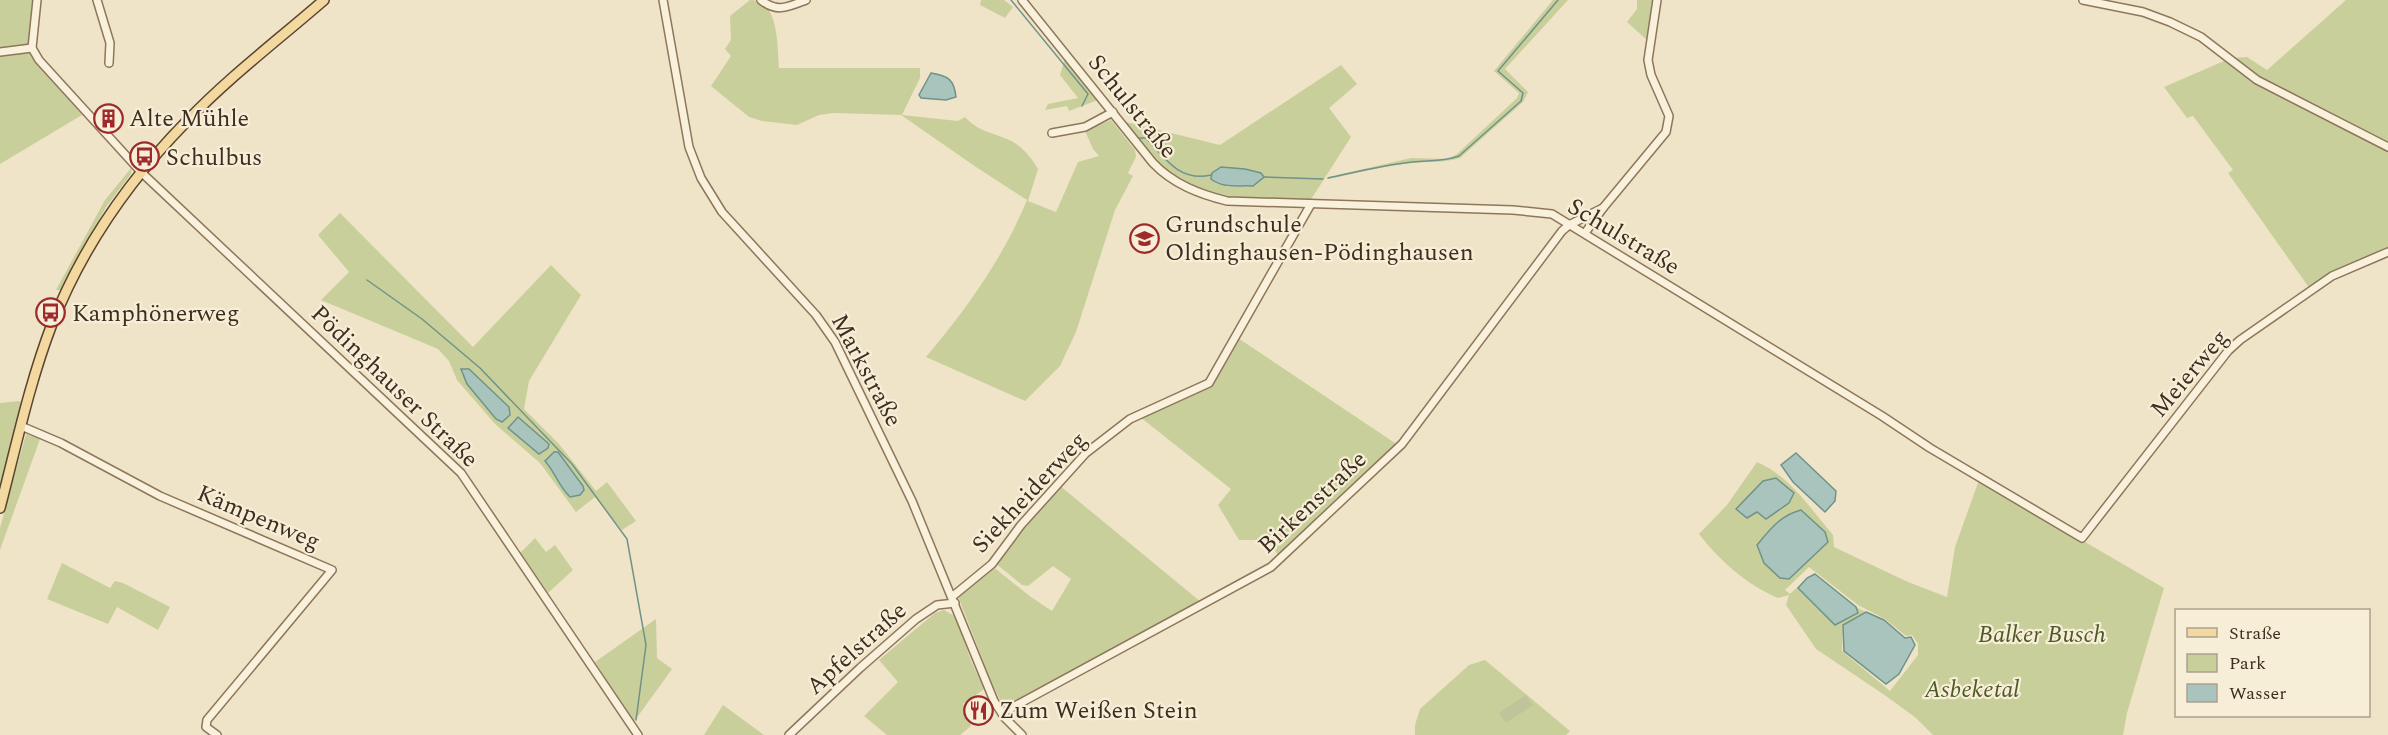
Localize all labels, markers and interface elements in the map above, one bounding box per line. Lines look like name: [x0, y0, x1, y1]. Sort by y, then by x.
street label: Schulstraße: [1079, 46, 1186, 167]
place label: Alte Mühle: [129, 101, 249, 137]
building icon: Alte Mühle: [92, 102, 124, 134]
place label: Schulbus: [166, 140, 262, 176]
bus stop icon: Schulbus: [129, 141, 161, 173]
street label: Schulstraße: [1560, 189, 1687, 285]
place label: Grundschule Oldinghausen-Pödinghausen: [1165, 207, 1474, 271]
school or university icon: Grundschule Oldinghausen-Pödinghausen: [1128, 222, 1160, 254]
place label: Kamphönerweg: [72, 296, 240, 332]
bus stop icon: Kamphönerweg: [35, 297, 67, 329]
street label: Pödinghauser Straße: [302, 297, 486, 477]
street label: Markstraße: [821, 307, 911, 434]
street label: Meierweg: [2142, 321, 2238, 426]
street label: Siekheiderweg: [964, 424, 1096, 562]
street label: Birkenstraße: [1250, 443, 1375, 563]
street label: Kämpenweg: [191, 476, 326, 560]
street label: Apfelstraße: [798, 594, 915, 704]
legend: [2175, 609, 2370, 717]
park label: Balker Busch: [1978, 617, 2106, 653]
text: Straße: [2229, 620, 2281, 647]
text: Park: [2229, 650, 2266, 677]
park label: Asbeketal: [1923, 672, 2020, 708]
text: Wasser: [2229, 680, 2286, 707]
place label: Zum Weißen Stein: [999, 693, 1198, 729]
restaurant icon: Zum Weißen Stein: [962, 694, 994, 726]

